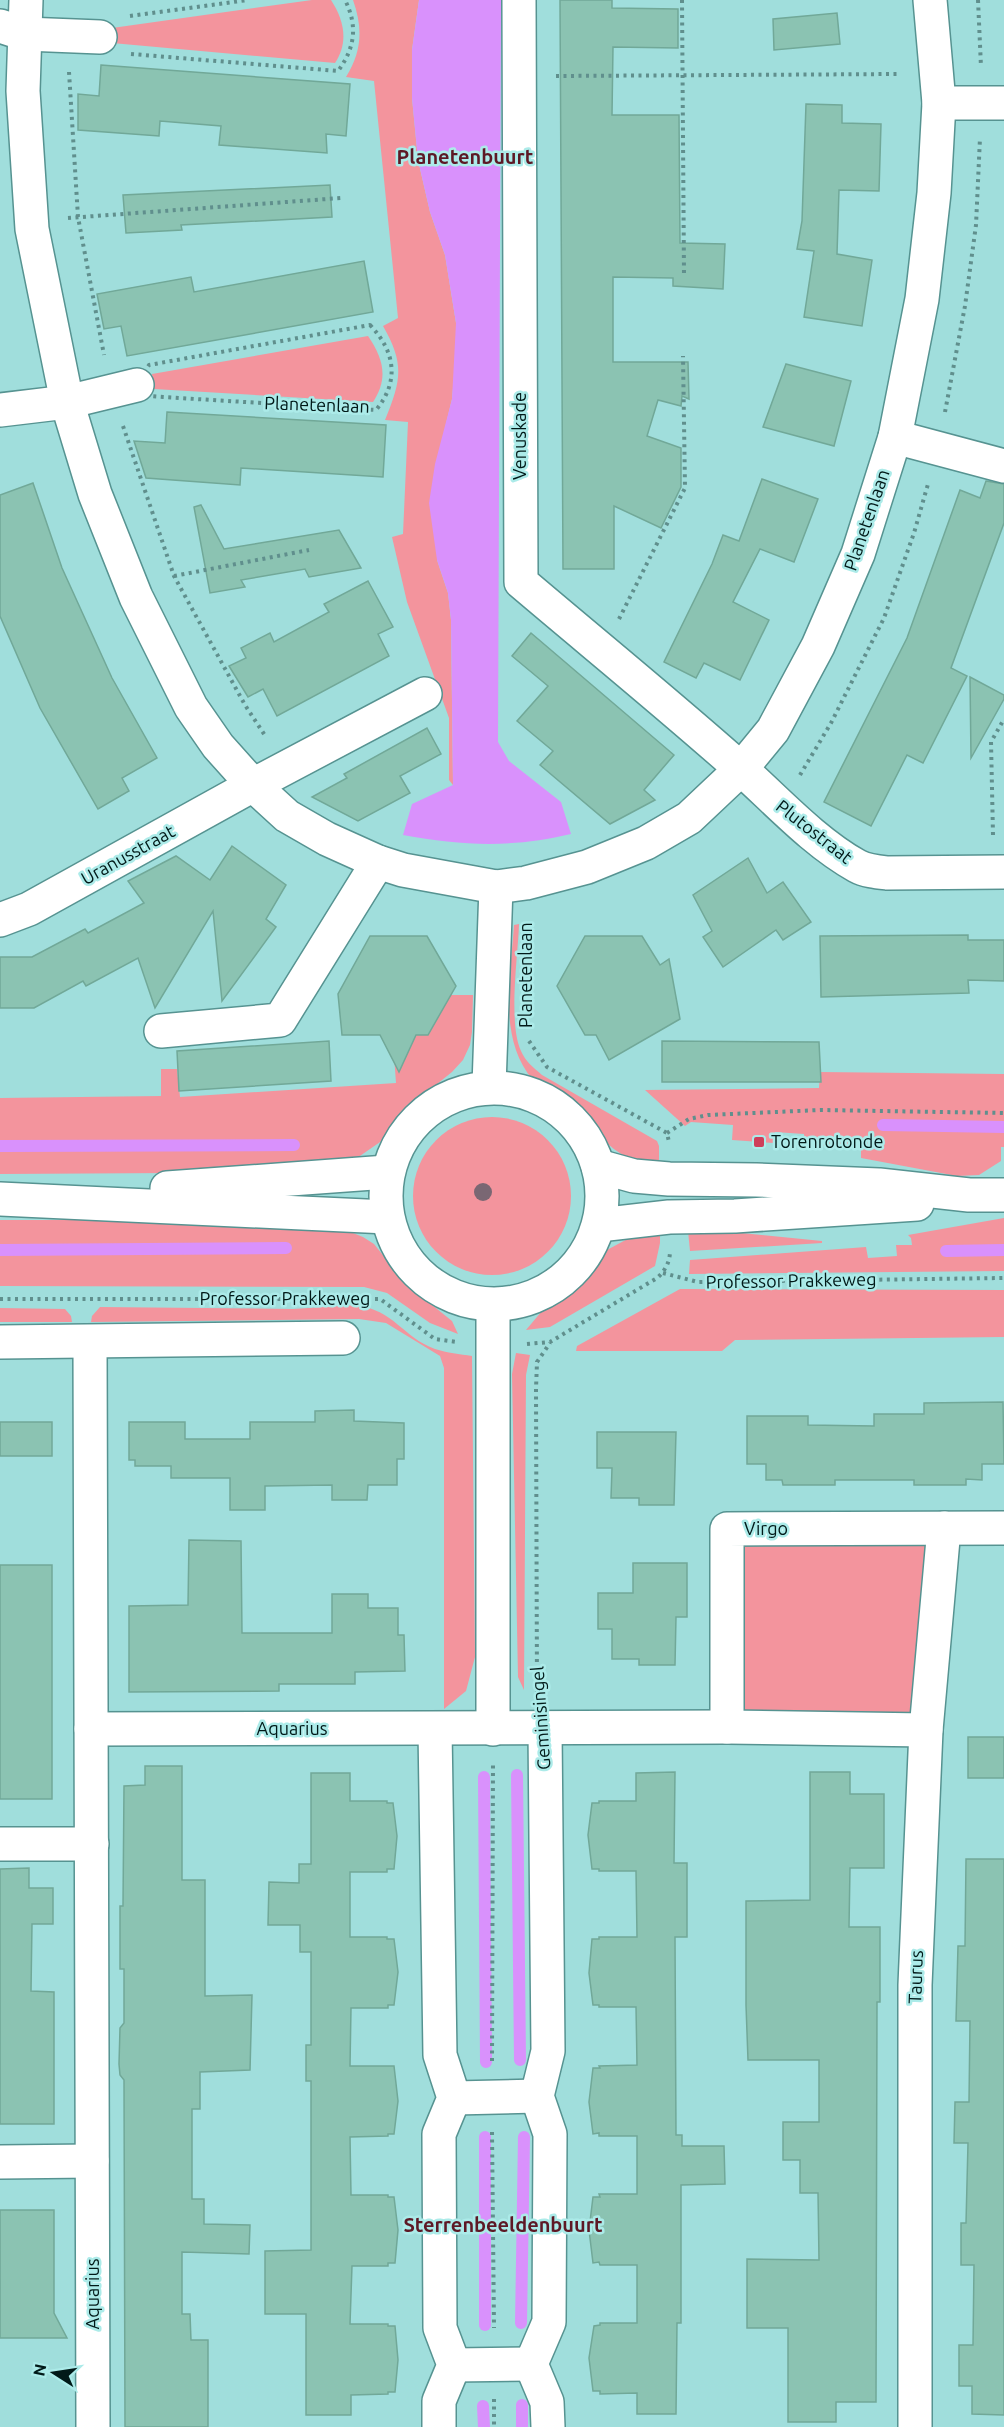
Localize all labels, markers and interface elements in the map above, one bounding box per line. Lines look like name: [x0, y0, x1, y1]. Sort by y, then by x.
district label: Planetenbuurt: [397, 145, 534, 168]
street label: Planetenlaan: [264, 392, 370, 416]
street label: Venuskade: [509, 392, 529, 480]
street label: Planetenlaan: [839, 466, 893, 573]
street label: Plutostraat: [773, 795, 856, 867]
street label: Uranusstraat: [77, 820, 178, 888]
street label: Planetenlaan: [515, 922, 535, 1028]
place label: Torenrotonde: [771, 1131, 883, 1151]
marker: Torenrotonde: [752, 1135, 766, 1149]
street label: Professor Prakkeweg: [705, 1269, 877, 1291]
street label: Professor Prakkeweg: [200, 1288, 370, 1308]
street label: Virgo: [744, 1518, 788, 1538]
street label: Geminisingel: [526, 1665, 554, 1771]
street label: Aquarius: [256, 1718, 328, 1738]
street label: Taurus: [904, 1950, 926, 2004]
district label: Sterrenbeeldenbuurt: [403, 2213, 603, 2236]
street label: Aquarius: [82, 2258, 102, 2330]
north arrow: [24, 2343, 84, 2403]
text: N: [29, 2362, 49, 2378]

